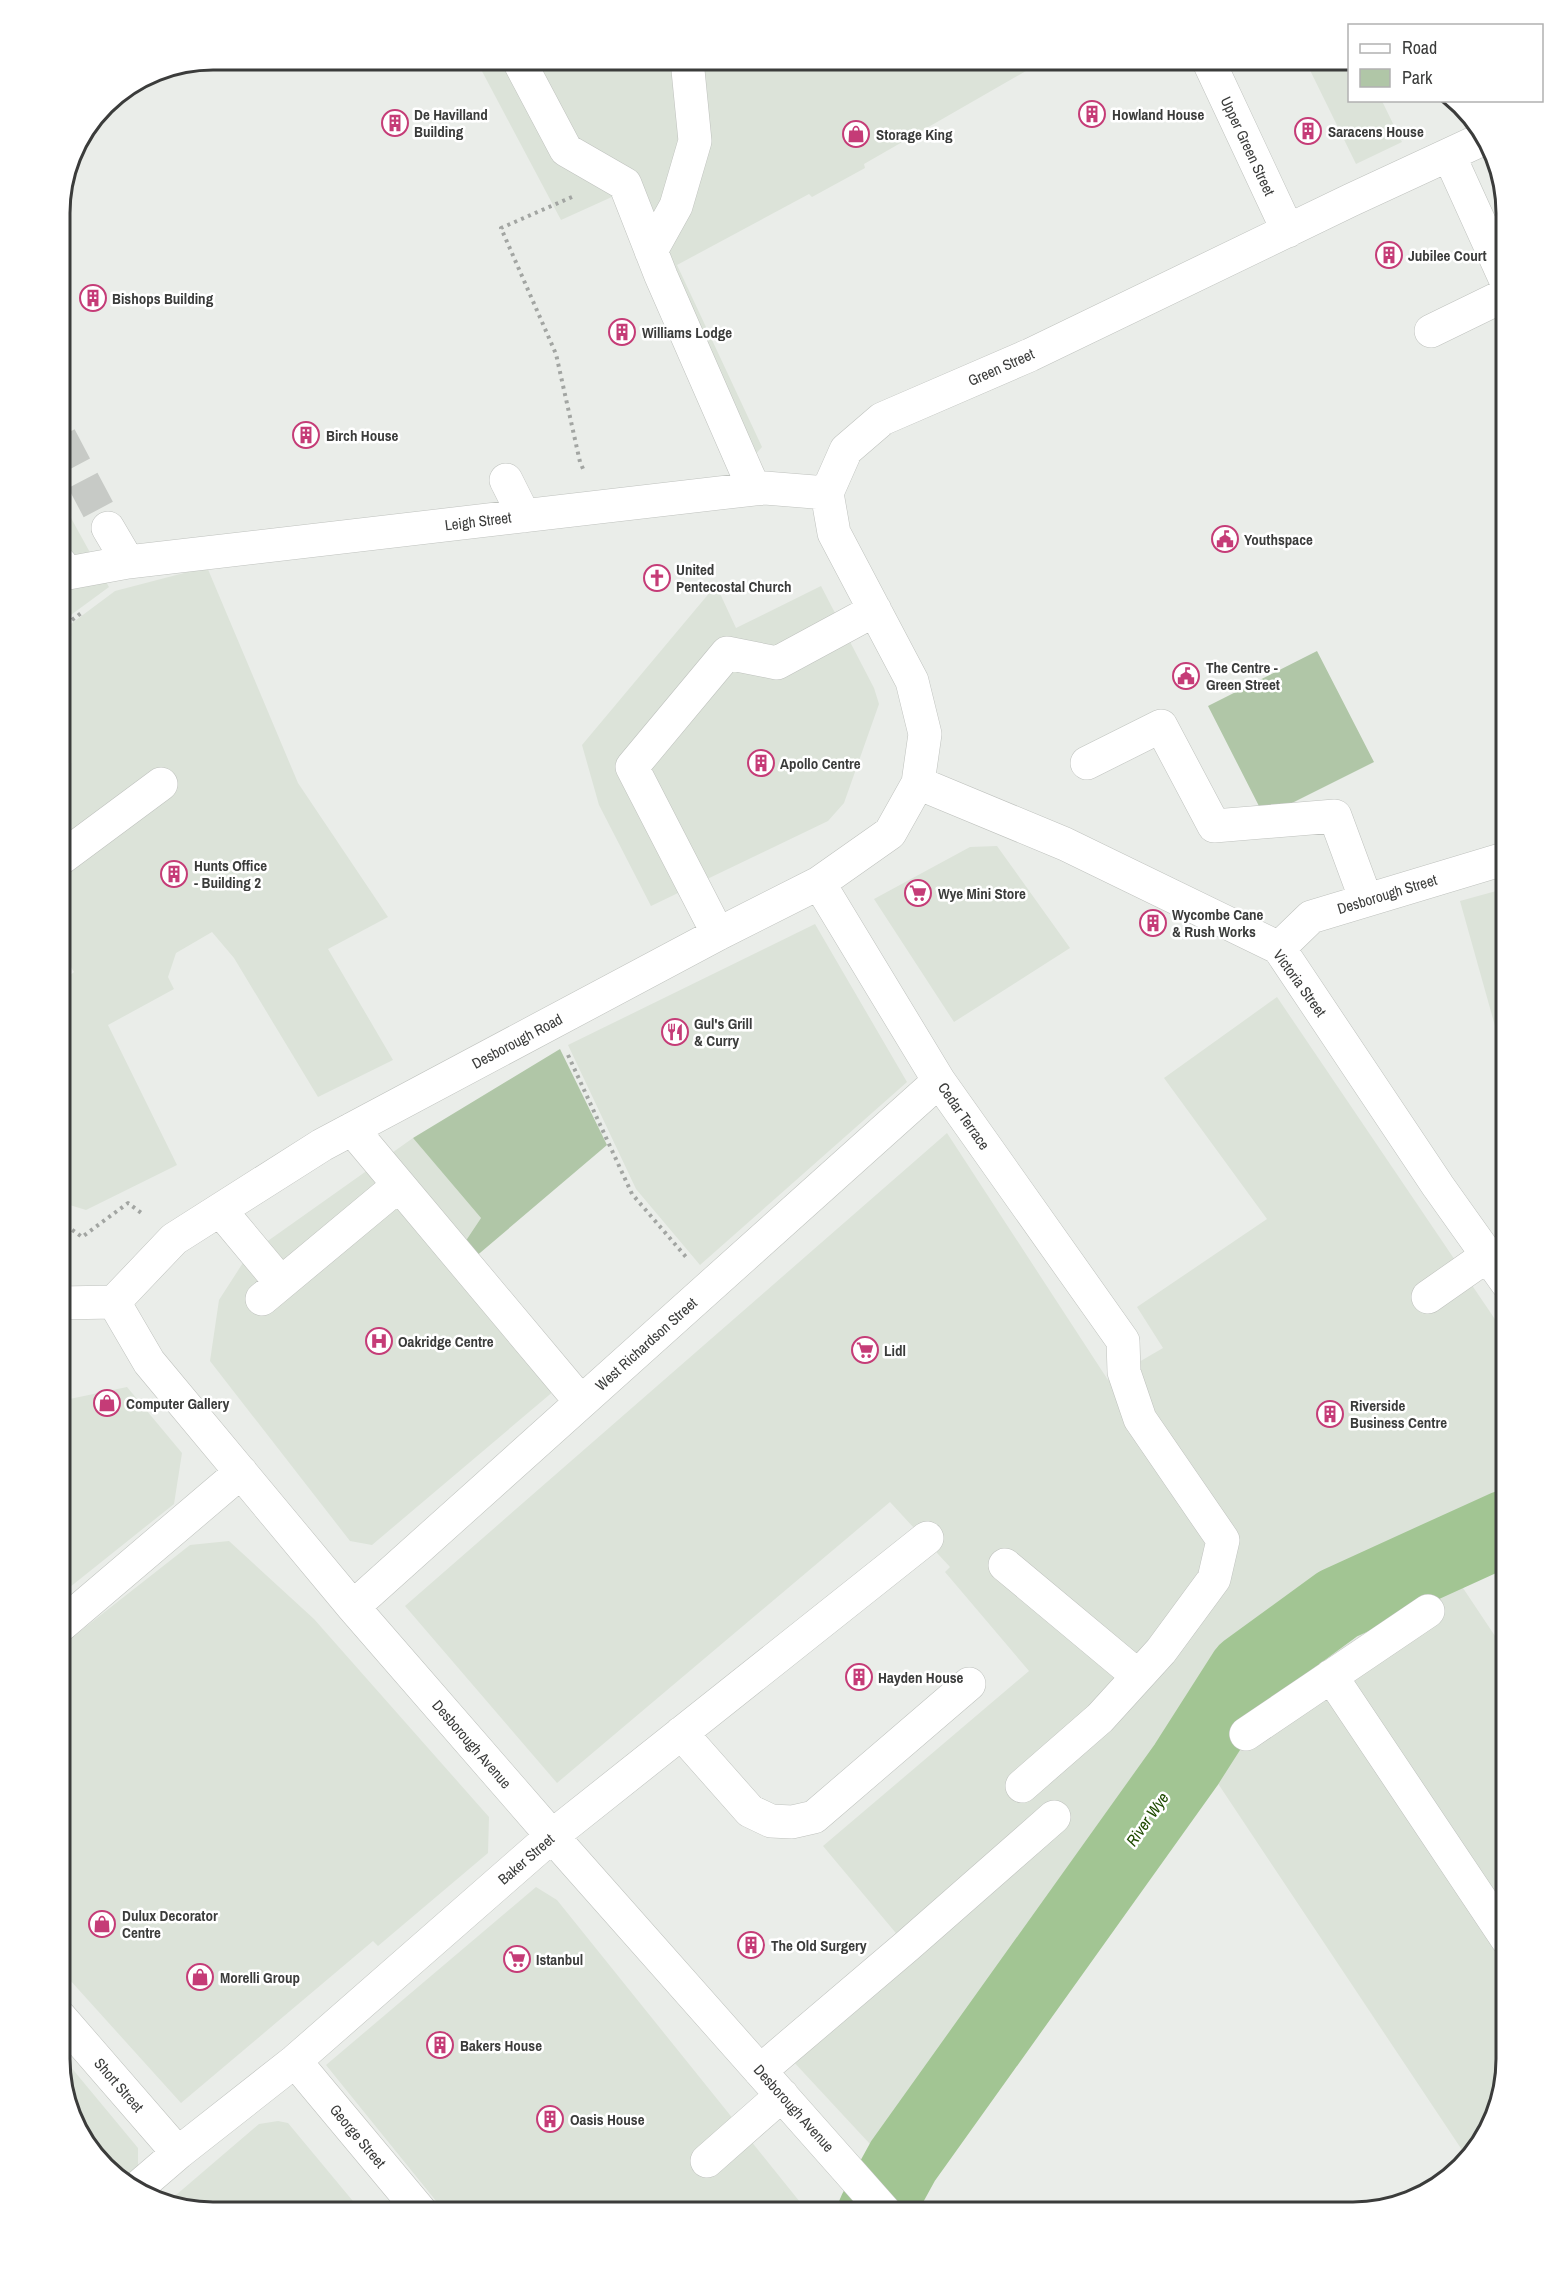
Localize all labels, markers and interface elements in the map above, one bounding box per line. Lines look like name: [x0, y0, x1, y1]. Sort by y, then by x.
legend: [1348, 24, 1543, 102]
text: Road: [1402, 35, 1437, 60]
text: Park: [1402, 65, 1433, 90]
street label: Upper Green Street: [1216, 93, 1280, 200]
building icon: Howland House: [1077, 99, 1107, 129]
place label: De Havilland Building: [414, 104, 488, 142]
place label: Howland House: [1112, 104, 1204, 125]
building icon: De Havilland Building: [380, 108, 410, 138]
building icon: Saracens House: [1293, 116, 1323, 146]
shop icon: Storage King: [841, 119, 871, 149]
place label: Saracens House: [1328, 121, 1424, 142]
place label: Storage King: [876, 124, 953, 145]
building icon: Jubilee Court: [1374, 240, 1404, 270]
place label: Jubilee Court: [1408, 245, 1487, 266]
building icon: Bishops Building: [78, 283, 108, 313]
place label: Bishops Building: [112, 288, 214, 309]
building icon: Williams Lodge: [607, 317, 637, 347]
place label: Williams Lodge: [642, 322, 732, 343]
street label: Green Street: [965, 343, 1038, 391]
building icon: Birch House: [291, 420, 321, 450]
place label: Birch House: [326, 425, 399, 446]
street label: Leigh Street: [443, 506, 513, 536]
public building icon: Youthspace: [1210, 524, 1240, 554]
place label: Youthspace: [1244, 529, 1313, 550]
place label: United Pentecostal Church: [676, 559, 792, 597]
church icon: United Pentecostal Church: [642, 563, 672, 593]
place label: The Centre - Green Street: [1206, 657, 1280, 695]
public building icon: The Centre - Green Street: [1171, 661, 1201, 691]
building icon: Apollo Centre: [746, 748, 776, 778]
place label: Apollo Centre: [780, 753, 861, 774]
place label: Hunts Office - Building 2: [194, 855, 267, 893]
building icon: Hunts Office - Building 2: [159, 859, 189, 889]
street label: Desborough Street: [1335, 869, 1440, 919]
supermarket icon: Wye Mini Store: [903, 878, 933, 908]
place label: Wye Mini Store: [938, 883, 1026, 904]
place label: Wycombe Cane & Rush Works: [1172, 904, 1264, 942]
building icon: Wycombe Cane & Rush Works: [1138, 908, 1168, 938]
street label: Victoria Street: [1268, 945, 1332, 1021]
street label: Desborough Road: [468, 1008, 566, 1074]
place label: Gul's Grill & Curry: [694, 1013, 752, 1051]
restaurant icon: Gul's Grill & Curry: [660, 1017, 690, 1047]
street label: Cedar Terrace: [933, 1078, 995, 1154]
street label: West Richardson Street: [591, 1292, 702, 1395]
hospital icon: Oakridge Centre: [364, 1326, 394, 1356]
place label: Oakridge Centre: [398, 1331, 494, 1352]
supermarket icon: Lidl: [850, 1335, 880, 1365]
place label: Lidl: [884, 1340, 906, 1361]
shop icon: Computer Gallery: [92, 1388, 122, 1418]
place label: Computer Gallery: [126, 1393, 229, 1414]
place label: Riverside Business Centre: [1350, 1395, 1447, 1433]
building icon: Riverside Business Centre: [1315, 1399, 1345, 1429]
building icon: Hayden House: [844, 1662, 874, 1692]
place label: Hayden House: [878, 1667, 964, 1688]
street label: Desborough Avenue: [428, 1695, 517, 1793]
water label: River Wye: [1120, 1788, 1174, 1850]
street label: Baker Street: [493, 1828, 559, 1889]
place label: Dulux Decorator Centre: [122, 1905, 218, 1943]
shop icon: Dulux Decorator Centre: [87, 1909, 117, 1939]
building icon: The Old Surgery: [736, 1930, 766, 1960]
place label: The Old Surgery: [771, 1935, 867, 1956]
supermarket icon: Istanbul: [502, 1944, 532, 1974]
place label: Istanbul: [536, 1949, 583, 1970]
shop icon: Morelli Group: [185, 1962, 215, 1992]
place label: Morelli Group: [220, 1967, 300, 1988]
building icon: Bakers House: [425, 2030, 455, 2060]
place label: Bakers House: [460, 2035, 542, 2056]
street label: Short Street: [90, 2053, 149, 2117]
street label: Desborough Avenue: [749, 2060, 839, 2156]
street label: George Street: [325, 2100, 391, 2173]
building icon: Oasis House: [535, 2104, 565, 2134]
place label: Oasis House: [570, 2109, 645, 2130]

